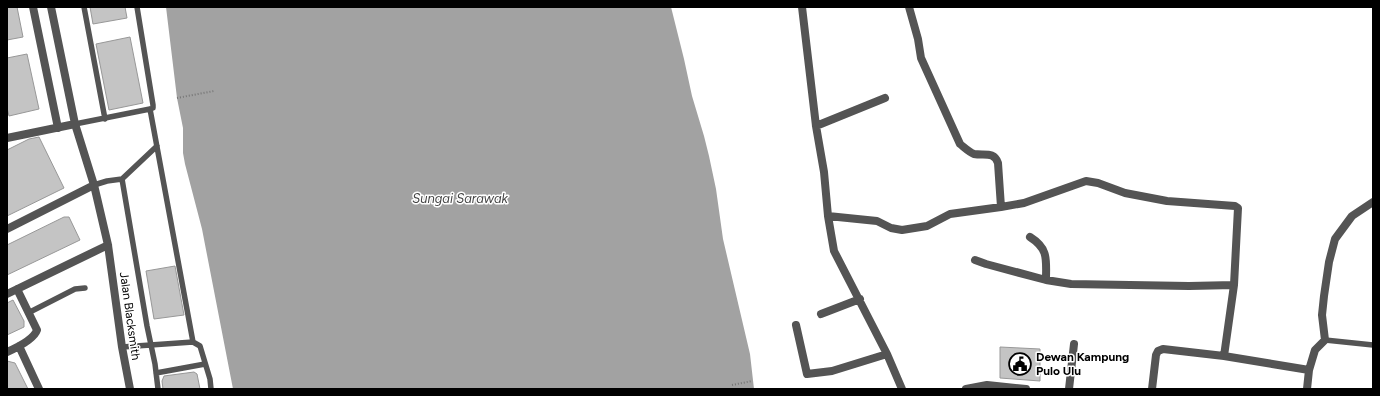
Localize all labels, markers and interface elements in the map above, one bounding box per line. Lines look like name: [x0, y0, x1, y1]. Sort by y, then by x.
water label: Sungai Sarawak: [412, 191, 509, 206]
street label: Jalan Blacksmith: [117, 271, 143, 361]
place label: Dewan Kampung Pulo Ulu: [1036, 350, 1129, 378]
public building icon: Dewan Kampung Pulo Ulu: [1007, 351, 1033, 377]

